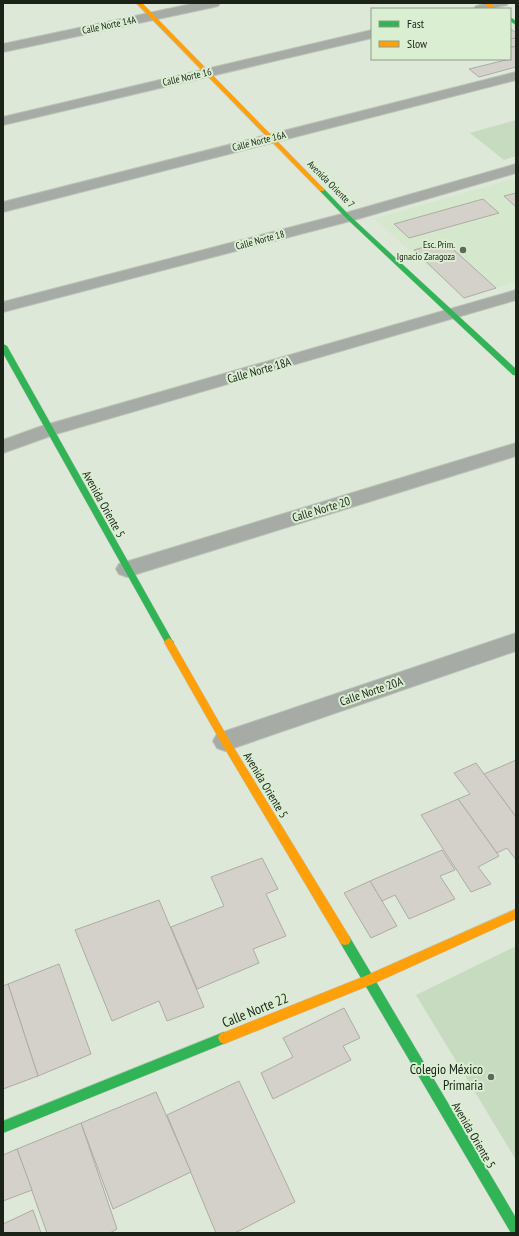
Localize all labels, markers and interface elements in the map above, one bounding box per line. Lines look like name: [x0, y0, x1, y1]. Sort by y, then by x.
legend: [371, 8, 511, 60]
street label: Calle Norte 14A: [81, 13, 137, 37]
text: Fast: [407, 16, 425, 31]
text: Slow: [407, 36, 428, 51]
street label: Calle Norte 16: [161, 65, 213, 89]
street label: Calle Norte 16A: [231, 128, 287, 154]
street label: Avenida Oriente 7: [305, 158, 357, 210]
street label: Calle Norte 18: [234, 227, 286, 253]
place label: Esc. Prim. Ignacio Zaragoza: [397, 238, 455, 263]
marker: Esc. Prim. Ignacio Zaragoza: [458, 245, 468, 255]
street label: Calle Norte 18A: [225, 354, 293, 386]
street label: Avenida Oriente 5: [79, 468, 129, 540]
street label: Calle Norte 20: [290, 493, 352, 525]
street label: Calle Norte 20A: [338, 673, 405, 709]
street label: Avenida Oriente 5: [240, 749, 292, 821]
street label: Calle Norte 22: [219, 989, 291, 1031]
place label: Colegio México Primaria: [410, 1060, 483, 1094]
marker: Colegio México Primaria: [486, 1072, 496, 1082]
street label: Avenida Oriente 5: [449, 1099, 499, 1171]

